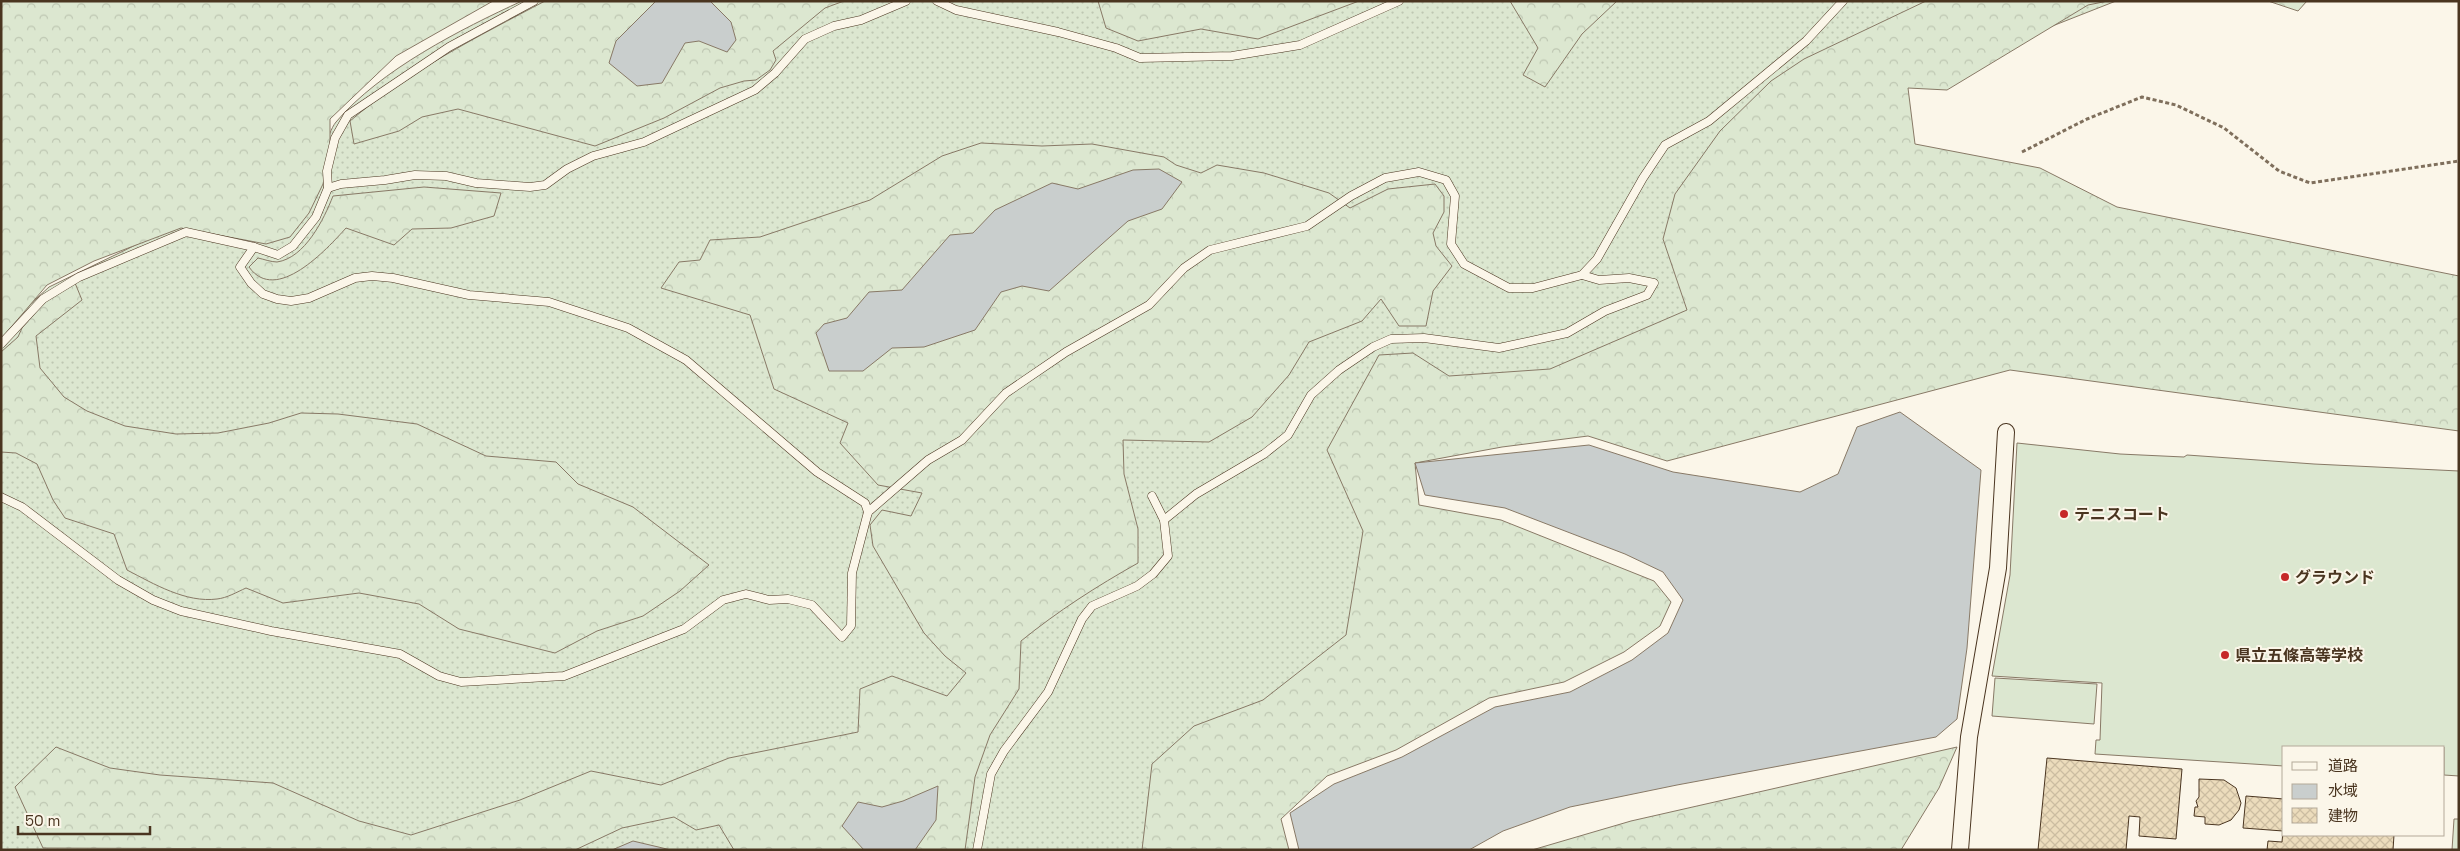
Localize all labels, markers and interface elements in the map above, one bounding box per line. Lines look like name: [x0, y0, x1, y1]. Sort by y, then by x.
place label: テニスコート: [2074, 504, 2170, 525]
marker: テニスコート: [2058, 508, 2070, 520]
place label: グラウンド: [2295, 567, 2375, 588]
marker: グラウンド: [2279, 571, 2291, 583]
place label: 県立五條高等学校: [2235, 645, 2363, 666]
marker: 県立五條高等学校: [2219, 649, 2231, 661]
legend: [2282, 746, 2445, 836]
text: 道路: [2328, 756, 2358, 775]
text: 水域: [2328, 781, 2358, 800]
scale bar: [18, 804, 150, 836]
text: 建物: [2328, 806, 2358, 825]
text: 50 m: [25, 811, 60, 830]

